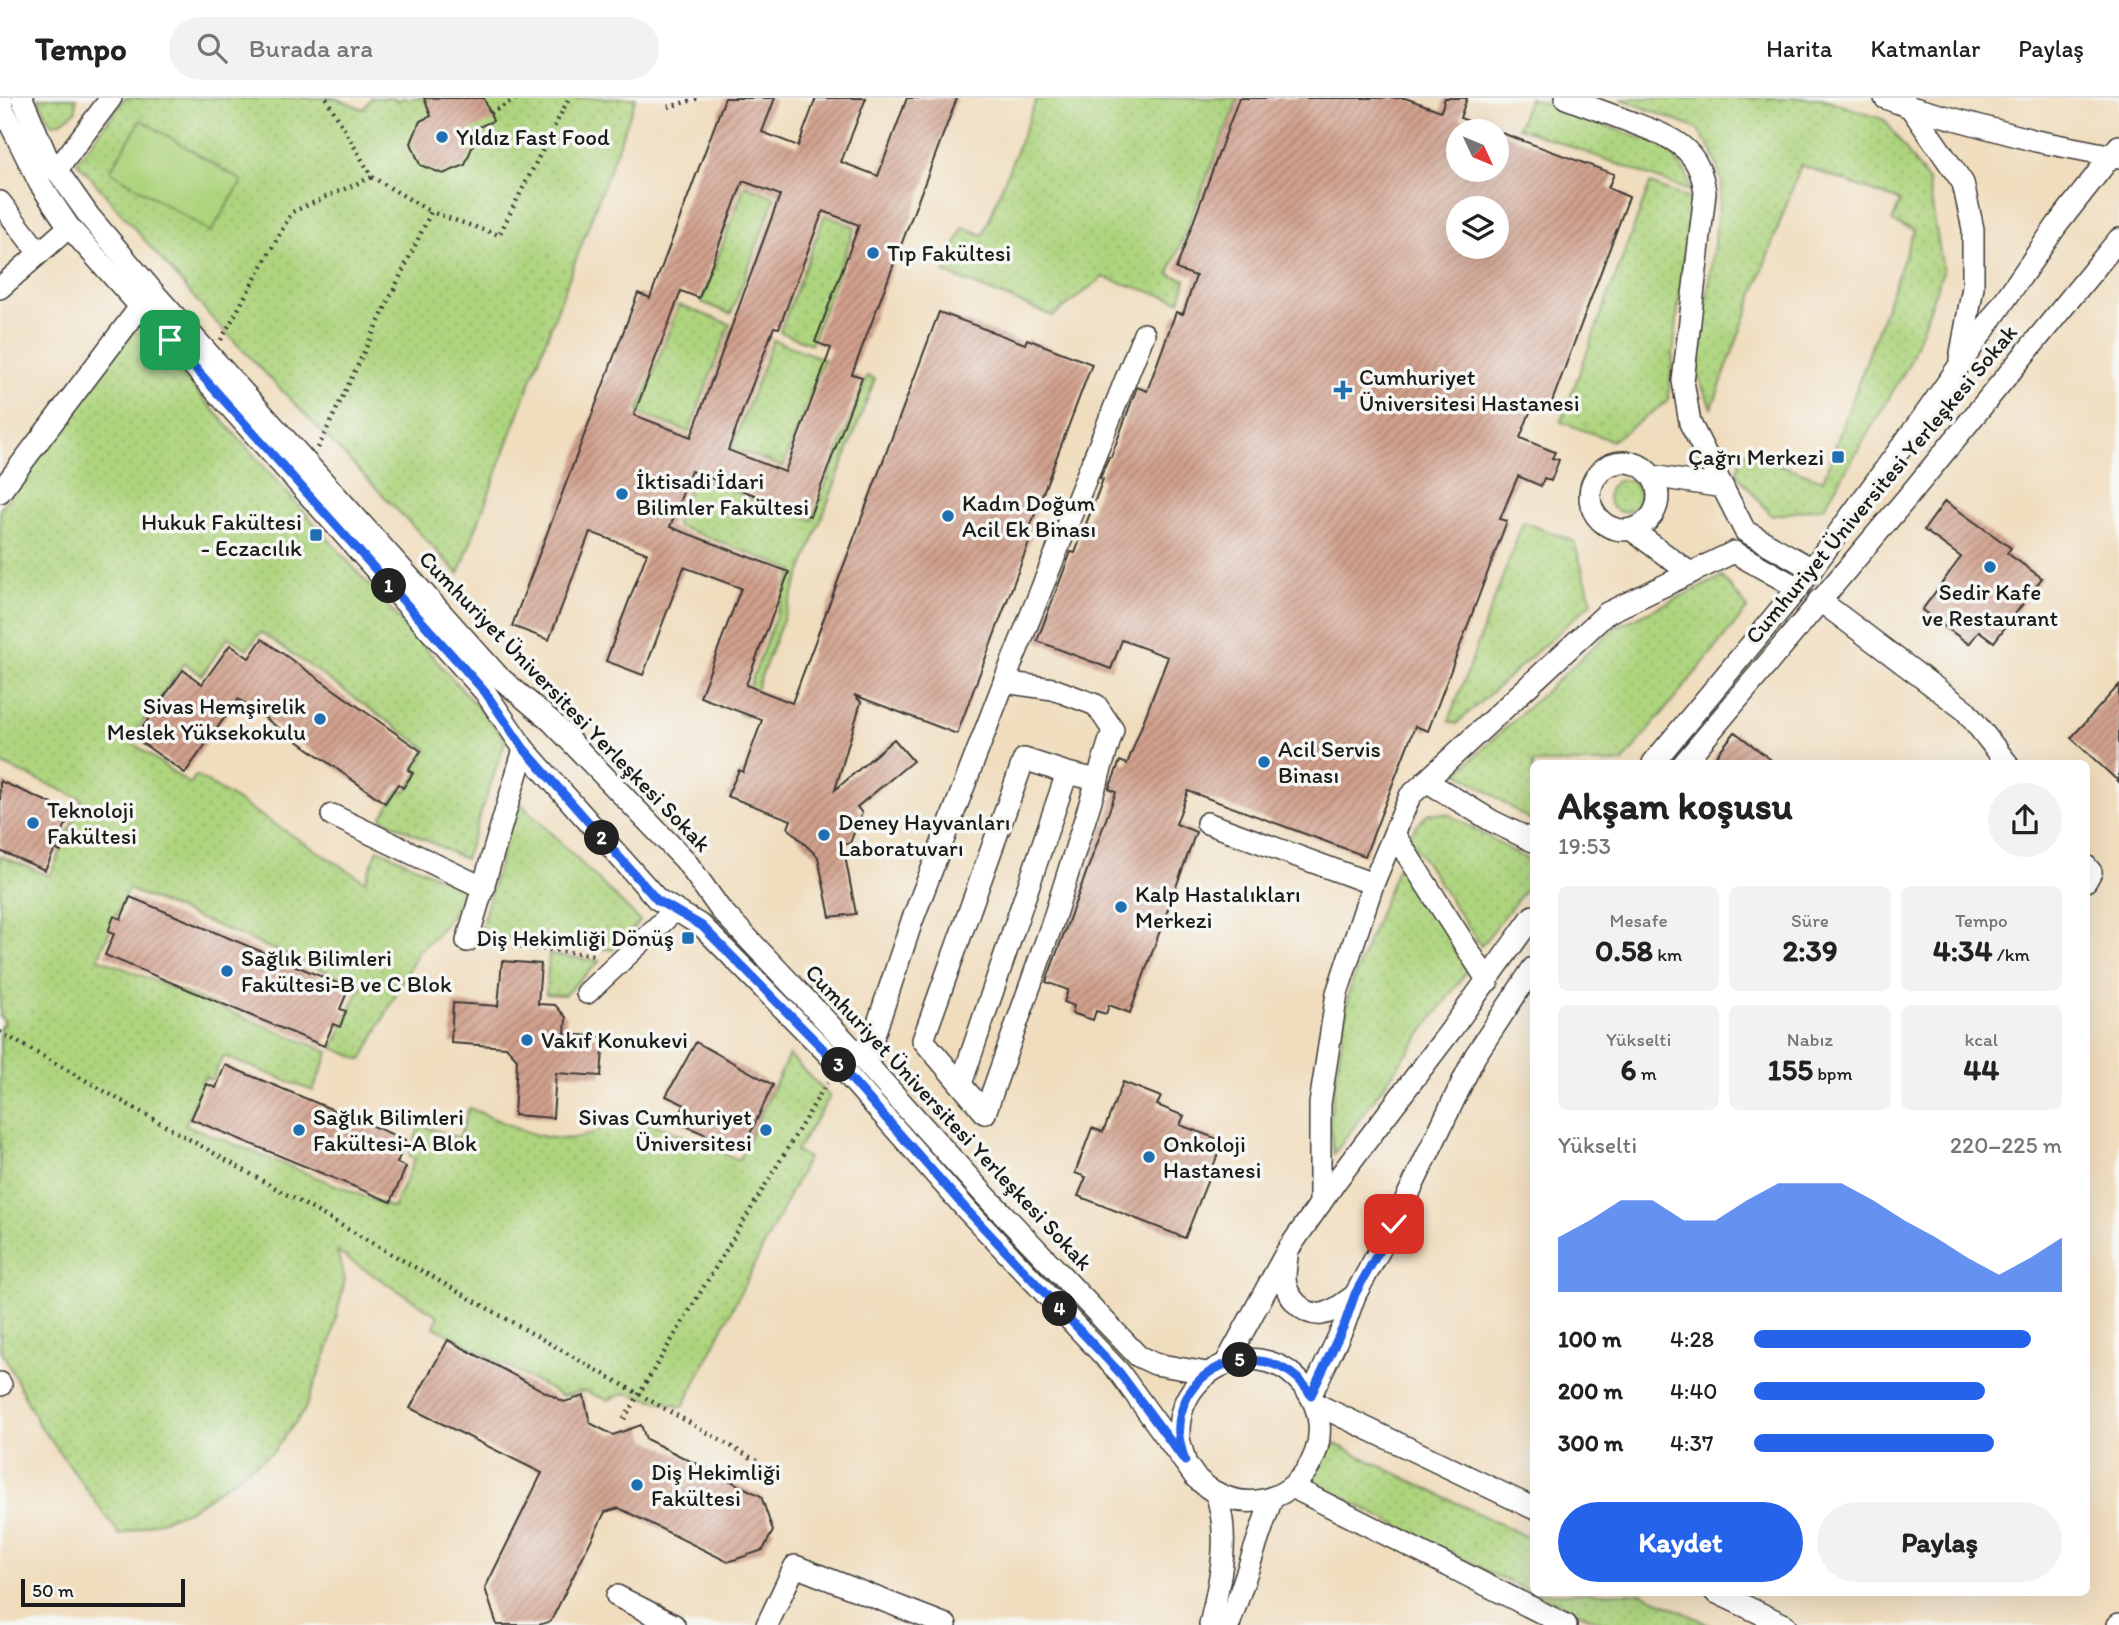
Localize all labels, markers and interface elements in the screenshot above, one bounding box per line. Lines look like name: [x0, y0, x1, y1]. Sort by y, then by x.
search box: [169, 17, 659, 80]
text: Tempo: [35, 29, 127, 68]
icon: search: [193, 29, 231, 67]
text: Burada ara: [249, 32, 373, 64]
text: Harita: [1766, 34, 1832, 63]
text: Katmanlar: [1870, 34, 1980, 63]
text: Paylaş: [2018, 34, 2084, 63]
north arrow: [1446, 119, 1508, 182]
map controls: [1446, 119, 1509, 259]
place label: Yıldız Fast Food: [456, 123, 610, 151]
marker: Yıldız Fast Food: [434, 129, 450, 145]
button: layers: [1446, 196, 1509, 259]
place label: Tıp Fakültesi: [887, 239, 1011, 267]
marker: Tıp Fakültesi: [865, 245, 881, 261]
pin: [140, 310, 200, 370]
street label: Cumhuriyet Üniversitesi Yerleşkesi Sokak: [1739, 318, 2023, 649]
icon: arrive: [151, 321, 189, 359]
place label: Cumhuriyet Üniversitesi Hastanesi: [1359, 363, 1580, 417]
marker: Cumhuriyet Üniversitesi Hastanesi: [1333, 380, 1353, 400]
place label: Çağrı Merkezi: [1688, 443, 1824, 471]
marker: Çağrı Merkezi: [1830, 449, 1846, 465]
place label: İktisadi İdari Bilimler Fakültesi: [636, 467, 809, 521]
marker: İktisadi İdari Bilimler Fakültesi: [614, 486, 630, 502]
place label: Kadın Doğum Acil Ek Binası: [962, 489, 1096, 543]
place label: Hukuk Fakültesi - Eczacılık: [141, 508, 302, 562]
marker: Kadın Doğum Acil Ek Binası: [940, 508, 956, 524]
marker: Hukuk Fakültesi - Eczacılık: [308, 527, 324, 543]
street label: Cumhuriyet Üniversitesi Yerleşkesi Sokak: [413, 544, 717, 858]
marker: Sedir Kafe ve Restaurant: [1982, 559, 1998, 575]
pin: 1: [372, 568, 406, 603]
text: 1: [384, 574, 393, 597]
place label: Sedir Kafe ve Restaurant: [1922, 578, 2059, 632]
place label: Sivas Hemşirelik Meslek Yüksekokulu: [107, 692, 306, 746]
marker: Sivas Hemşirelik Meslek Yüksekokulu: [312, 711, 328, 727]
place label: Acil Servis Binası: [1278, 735, 1381, 789]
marker: Acil Servis Binası: [1256, 754, 1272, 770]
text: Akşam koşusu: [1558, 783, 1793, 829]
button: share: [1988, 783, 2062, 857]
place label: Teknoloji Fakültesi: [47, 796, 137, 850]
place label: Deney Hayvanları Laboratuvarı: [838, 808, 1010, 862]
marker: Teknoloji Fakültesi: [25, 815, 41, 831]
pin: 2: [584, 820, 620, 856]
text: 2: [597, 826, 607, 849]
marker: Deney Hayvanları Laboratuvarı: [816, 827, 832, 843]
text: 19:53: [1558, 832, 1611, 860]
place label: Kalp Hastalıkları Merkezi: [1135, 880, 1301, 934]
marker: Kalp Hastalıkları Merkezi: [1113, 899, 1129, 915]
text: Mesafe: [1610, 909, 1668, 932]
text: Süre: [1791, 909, 1829, 932]
text: Tempo: [1955, 909, 2008, 932]
place label: Diş Hekimliği Dönüş: [476, 924, 674, 952]
marker: Diş Hekimliği Dönüş: [680, 930, 696, 946]
text: 0.58: [1595, 932, 1653, 969]
text: 2:39: [1782, 932, 1838, 969]
text: 4:34: [1933, 932, 1993, 969]
text: km: [1653, 943, 1682, 966]
text: /km: [1993, 943, 2030, 966]
place label: Sağlık Bilimleri Fakültesi-B ve C Blok: [241, 944, 452, 998]
street label: Cumhuriyet Üniversitesi Yerleşkesi Sokak: [800, 958, 1099, 1276]
marker: Sağlık Bilimleri Fakültesi-B ve C Blok: [219, 963, 235, 979]
place label: Vakıf Konukevi: [541, 1026, 688, 1054]
text: Yükselti: [1606, 1028, 1671, 1051]
text: Nabız: [1787, 1028, 1833, 1051]
text: kcal: [1964, 1028, 1998, 1051]
marker: Vakıf Konukevi: [519, 1032, 535, 1048]
pin: 3: [822, 1048, 856, 1082]
text: 6: [1621, 1051, 1636, 1088]
text: 155: [1768, 1051, 1813, 1088]
text: 44: [1963, 1051, 1999, 1088]
text: 3: [833, 1053, 844, 1076]
text: m: [1636, 1062, 1657, 1085]
text: bpm: [1813, 1062, 1852, 1085]
place label: Sağlık Bilimleri Fakültesi-A Blok: [313, 1103, 477, 1157]
place label: Sivas Cumhuriyet Üniversitesi: [579, 1103, 752, 1157]
marker: Sağlık Bilimleri Fakültesi-A Blok: [291, 1122, 307, 1138]
marker: Sivas Cumhuriyet Üniversitesi: [758, 1122, 774, 1138]
place label: Onkoloji Hastanesi: [1163, 1130, 1261, 1184]
text: Yükselti: [1558, 1131, 1637, 1159]
text: 220–225 m: [1950, 1131, 2062, 1159]
marker: Onkoloji Hastanesi: [1141, 1149, 1157, 1165]
pin: [1364, 1194, 1424, 1254]
icon: check: [1375, 1205, 1413, 1243]
pin: 4: [1042, 1292, 1078, 1326]
text: 4: [1054, 1297, 1065, 1320]
text: 100 m: [1558, 1325, 1622, 1353]
text: 4:28: [1670, 1325, 1714, 1353]
pin: 5: [1222, 1342, 1258, 1378]
text: 5: [1235, 1348, 1244, 1371]
text: 200 m: [1558, 1377, 1623, 1405]
text: 4:40: [1670, 1377, 1717, 1405]
text: 300 m: [1558, 1429, 1623, 1457]
text: 4:37: [1670, 1429, 1713, 1457]
place label: Diş Hekimliği Fakültesi: [651, 1458, 781, 1512]
marker: Diş Hekimliği Fakültesi: [629, 1477, 645, 1493]
button: Kaydet: [1558, 1502, 1803, 1582]
button: Paylaş: [1817, 1502, 2062, 1582]
scale bar: [21, 1576, 186, 1608]
text: 50 m: [32, 1579, 74, 1602]

